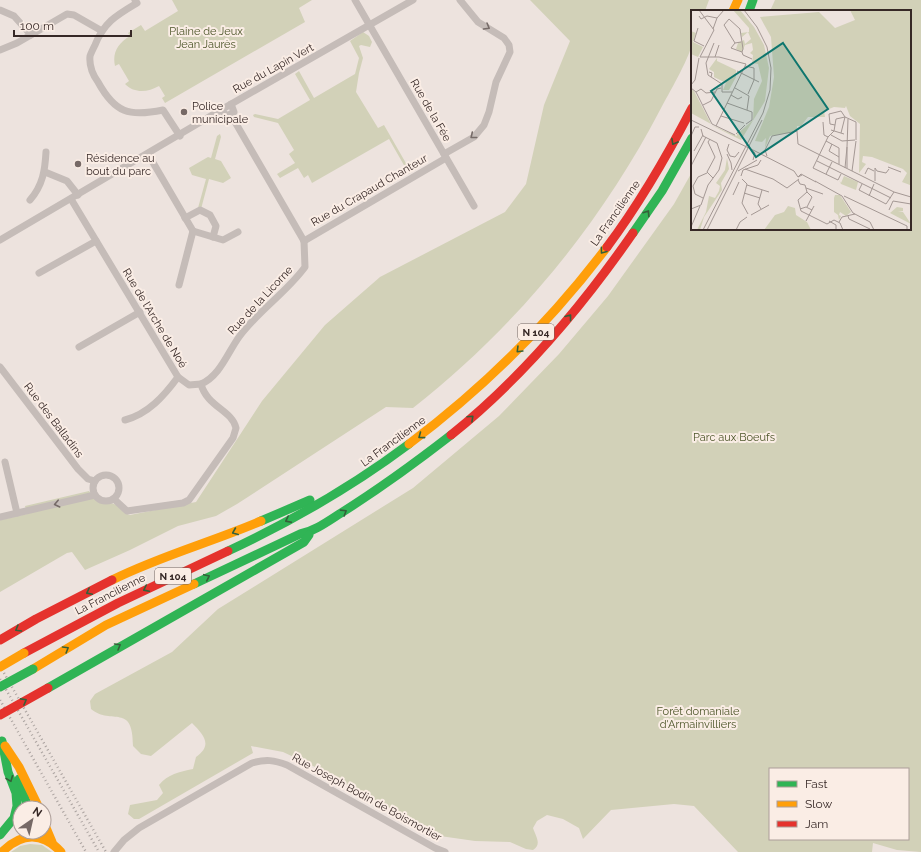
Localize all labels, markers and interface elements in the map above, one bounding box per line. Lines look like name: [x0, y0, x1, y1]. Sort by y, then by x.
inset map: [691, 10, 911, 230]
scale bar: [14, 12, 131, 38]
text: 100 m: [20, 19, 54, 33]
one-way arrow: [483, 23, 490, 30]
park label: Plaine de Jeux Jean Jaurès: [169, 25, 243, 51]
street label: Rue du Lapin Vert: [231, 41, 316, 96]
street label: Rue de la Fée: [407, 77, 454, 144]
place label: Police municipale: [192, 100, 249, 126]
marker: Police municipale: [179, 107, 189, 117]
one-way arrow: [471, 132, 478, 139]
one-way arrow: [671, 138, 678, 145]
place label: Résidence au bout du parc: [86, 152, 155, 178]
street label: Rue du Crapaud Chanteur: [309, 152, 430, 229]
marker: Résidence au bout du parc: [73, 159, 83, 169]
street label: La Francilienne: [588, 178, 643, 249]
one-way arrow: [643, 210, 650, 217]
one-way arrow: [601, 247, 608, 254]
street label: Rue de la Licorne: [225, 263, 296, 337]
street label: Rue de l'Arche de Noé: [120, 266, 190, 371]
one-way arrow: [565, 315, 572, 322]
road number: N 104: [518, 324, 554, 340]
one-way arrow: [516, 345, 524, 353]
street label: Rue des Balladins: [21, 380, 86, 460]
street label: La Francilienne: [358, 413, 429, 469]
one-way arrow: [466, 415, 474, 422]
one-way arrow: [419, 431, 426, 438]
park label: Parc aux Boeufs: [693, 431, 775, 444]
one-way arrow: [54, 500, 60, 508]
one-way arrow: [340, 509, 347, 516]
one-way arrow: [285, 515, 293, 522]
one-way arrow: [232, 527, 239, 535]
road number: N 104: [155, 568, 191, 584]
street label: La Francilienne: [73, 571, 148, 618]
one-way arrow: [203, 574, 210, 582]
one-way arrow: [143, 584, 151, 592]
one-way arrow: [86, 587, 93, 595]
one-way arrow: [15, 625, 22, 632]
one-way arrow: [114, 644, 121, 651]
one-way arrow: [62, 646, 69, 653]
one-way arrow: [20, 699, 27, 706]
park label: Forêt domaniale d'Armainvilliers: [657, 705, 740, 731]
street label: Rue Joseph Bodin de Boismortier: [290, 751, 444, 844]
legend: [769, 768, 909, 840]
one-way arrow: [6, 775, 14, 782]
text: Fast: [805, 777, 828, 791]
text: Slow: [805, 797, 832, 811]
north arrow: [12, 800, 52, 840]
text: N: [30, 804, 44, 820]
text: Jam: [805, 817, 828, 831]

